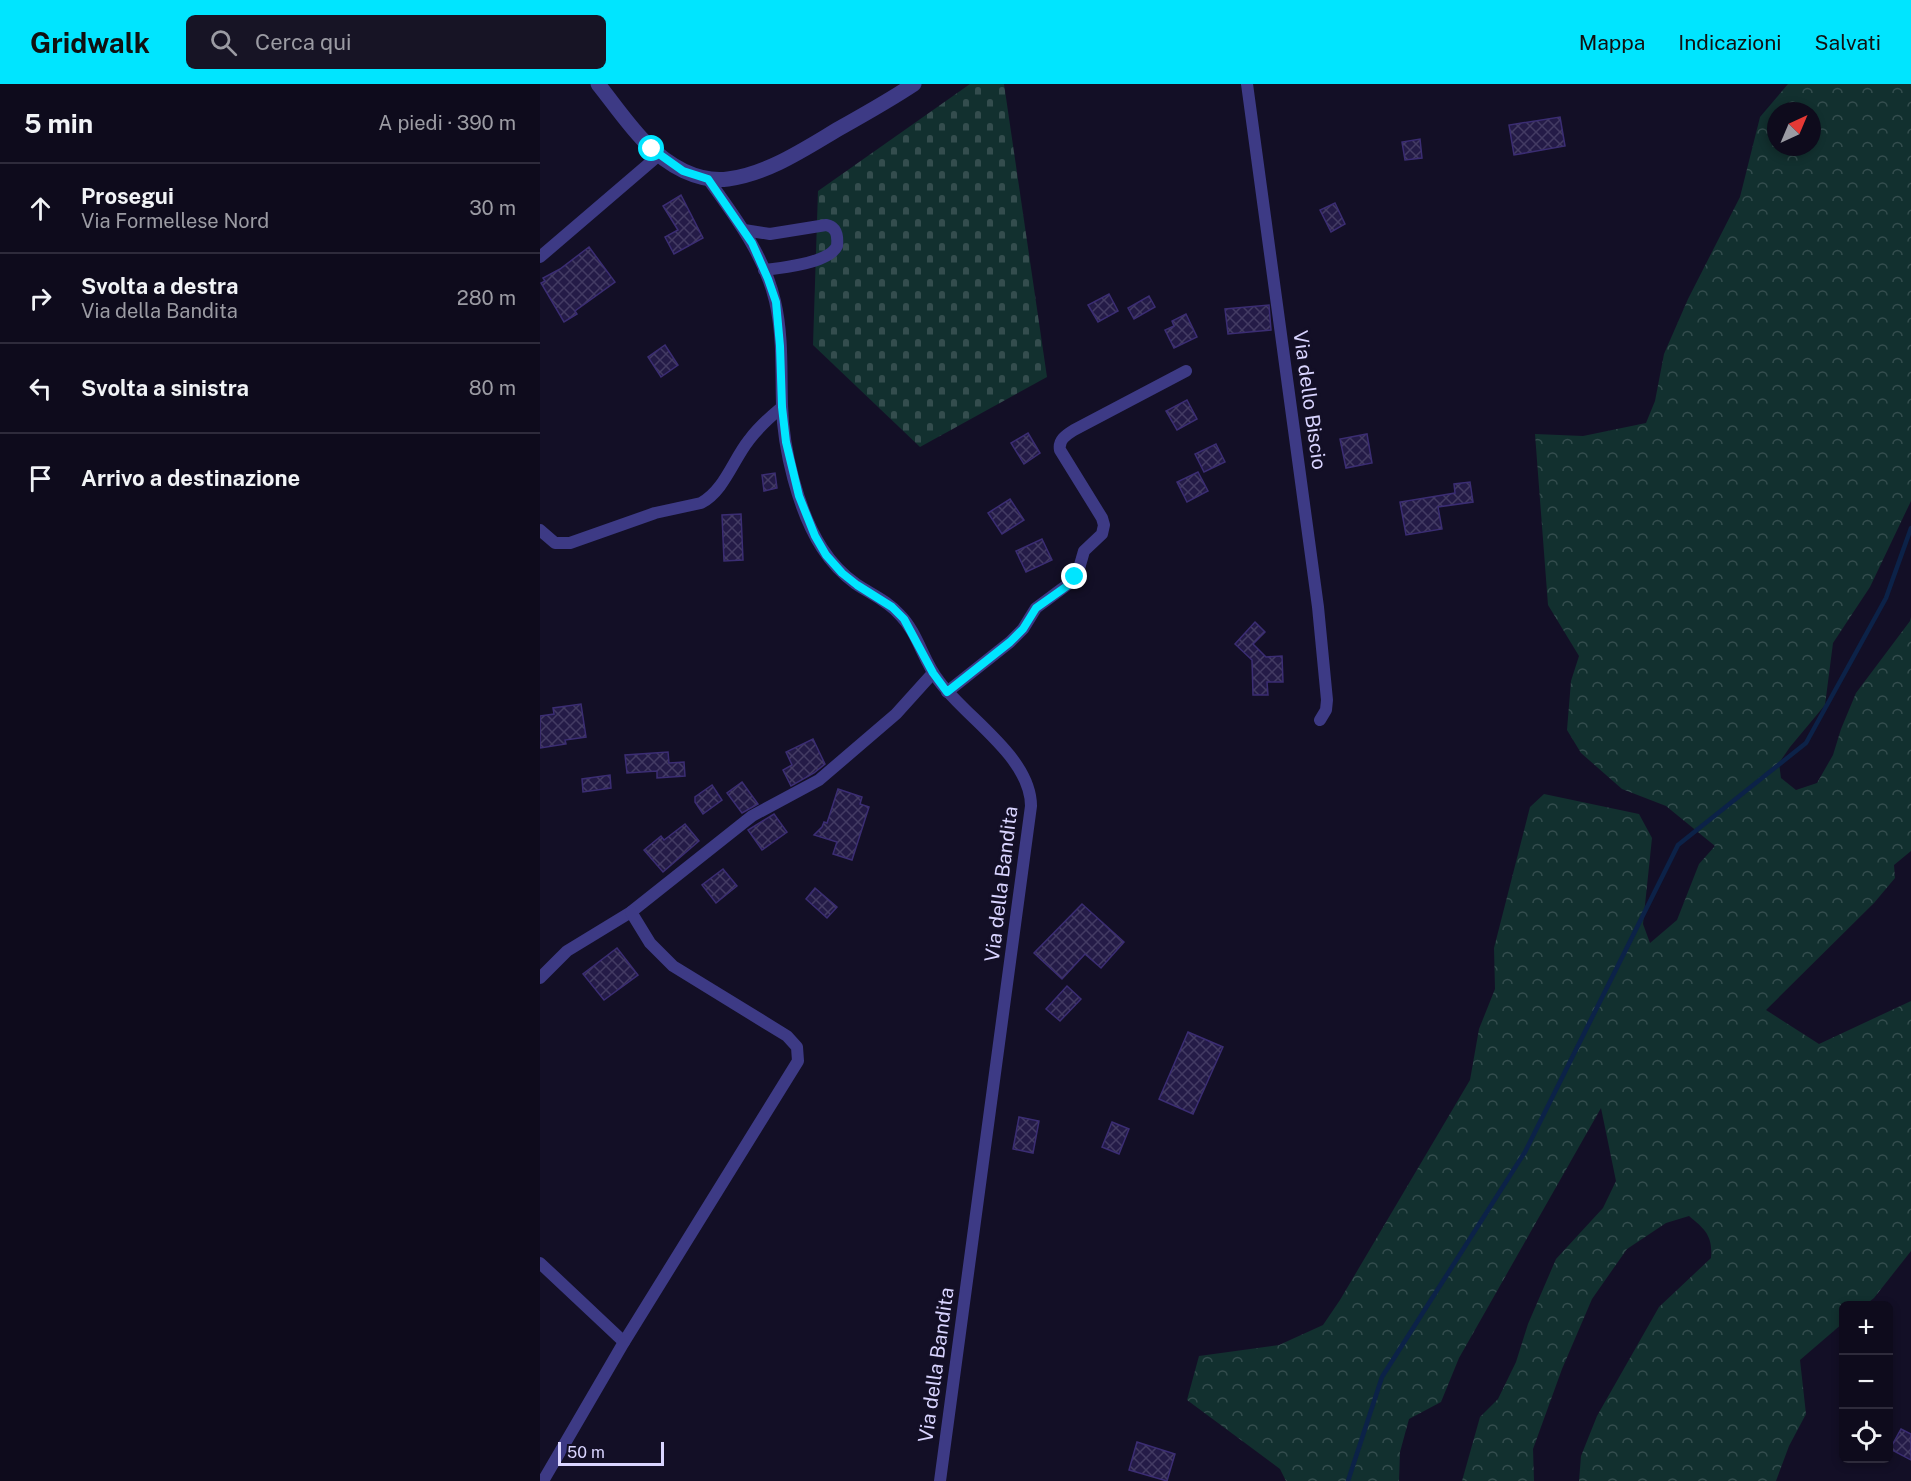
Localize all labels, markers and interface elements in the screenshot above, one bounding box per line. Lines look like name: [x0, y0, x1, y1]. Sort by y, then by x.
search box: [186, 15, 606, 69]
text: Gridwalk: [30, 26, 150, 59]
icon: search: [207, 26, 240, 59]
text: Cerca qui: [255, 29, 352, 55]
text: Mappa: [1579, 30, 1645, 55]
text: Indicazioni: [1678, 30, 1782, 55]
text: Salvati: [1815, 30, 1881, 55]
north arrow: [1767, 102, 1821, 156]
text: 5 min: [24, 108, 93, 139]
text: A piedi · 390 m: [378, 111, 516, 135]
route start: [638, 135, 664, 161]
text: Prosegui: [81, 183, 174, 209]
icon: ahead: [24, 192, 57, 225]
text: 30 m: [469, 196, 516, 220]
text: Via Formellese Nord: [81, 209, 269, 233]
text: Svolta a destra: [81, 273, 238, 299]
icon: right: [24, 282, 57, 315]
text: 280 m: [457, 286, 516, 310]
text: Via della Bandita: [81, 299, 238, 323]
street label: Via dello Biscio: [1288, 329, 1332, 471]
icon: left: [24, 372, 57, 405]
text: Svolta a sinistra: [81, 375, 249, 401]
text: 80 m: [469, 376, 516, 400]
icon: arrive: [24, 462, 57, 495]
text: Arrivo a destinazione: [81, 465, 300, 491]
route end: [1061, 563, 1087, 589]
street label: Via della Bandita: [980, 805, 1022, 963]
street label: Via della Bandita: [913, 1286, 959, 1444]
map controls: [1839, 1301, 1893, 1463]
button: +: [1839, 1301, 1893, 1355]
button: −: [1839, 1355, 1893, 1409]
button: locate: [1839, 1409, 1893, 1463]
scale bar: [558, 1439, 664, 1466]
text: 50 m: [567, 1443, 605, 1462]

